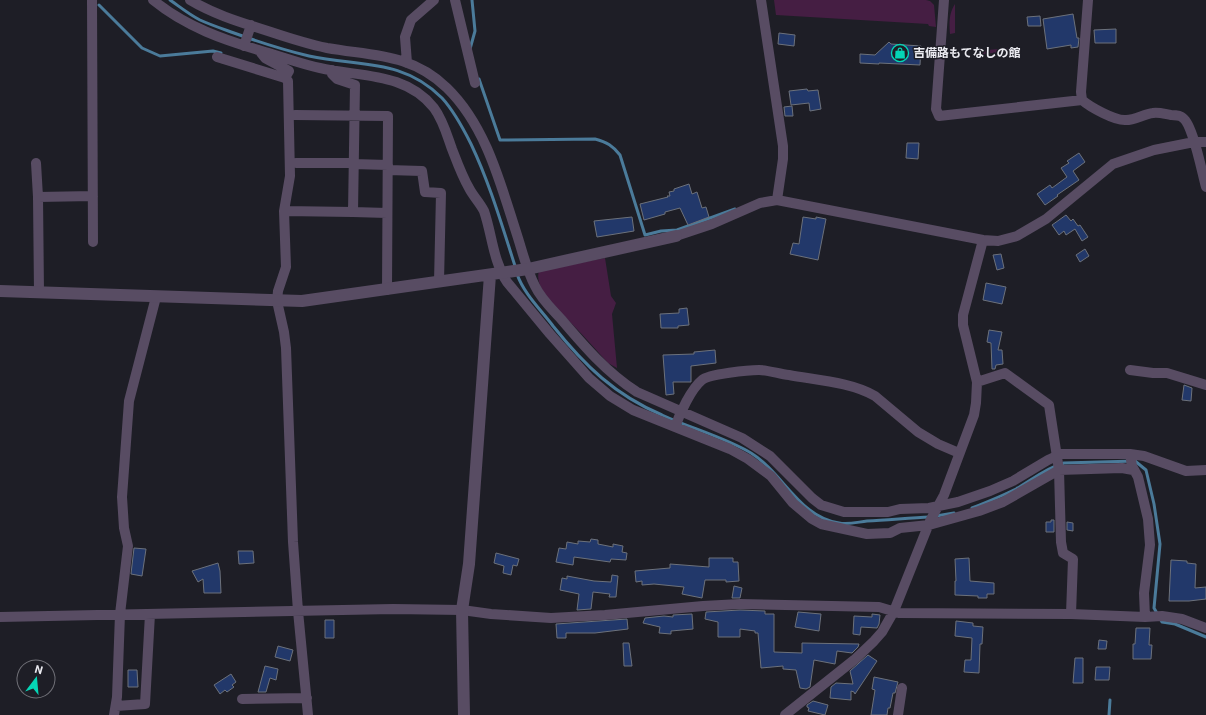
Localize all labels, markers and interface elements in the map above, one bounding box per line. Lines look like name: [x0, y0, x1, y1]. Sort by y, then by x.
shop icon: 吉備路もてなしの館: [890, 43, 910, 63]
place label: 吉備路もてなしの館: [913, 46, 1021, 60]
north arrow: [16, 659, 56, 699]
text: N: [33, 663, 44, 677]

